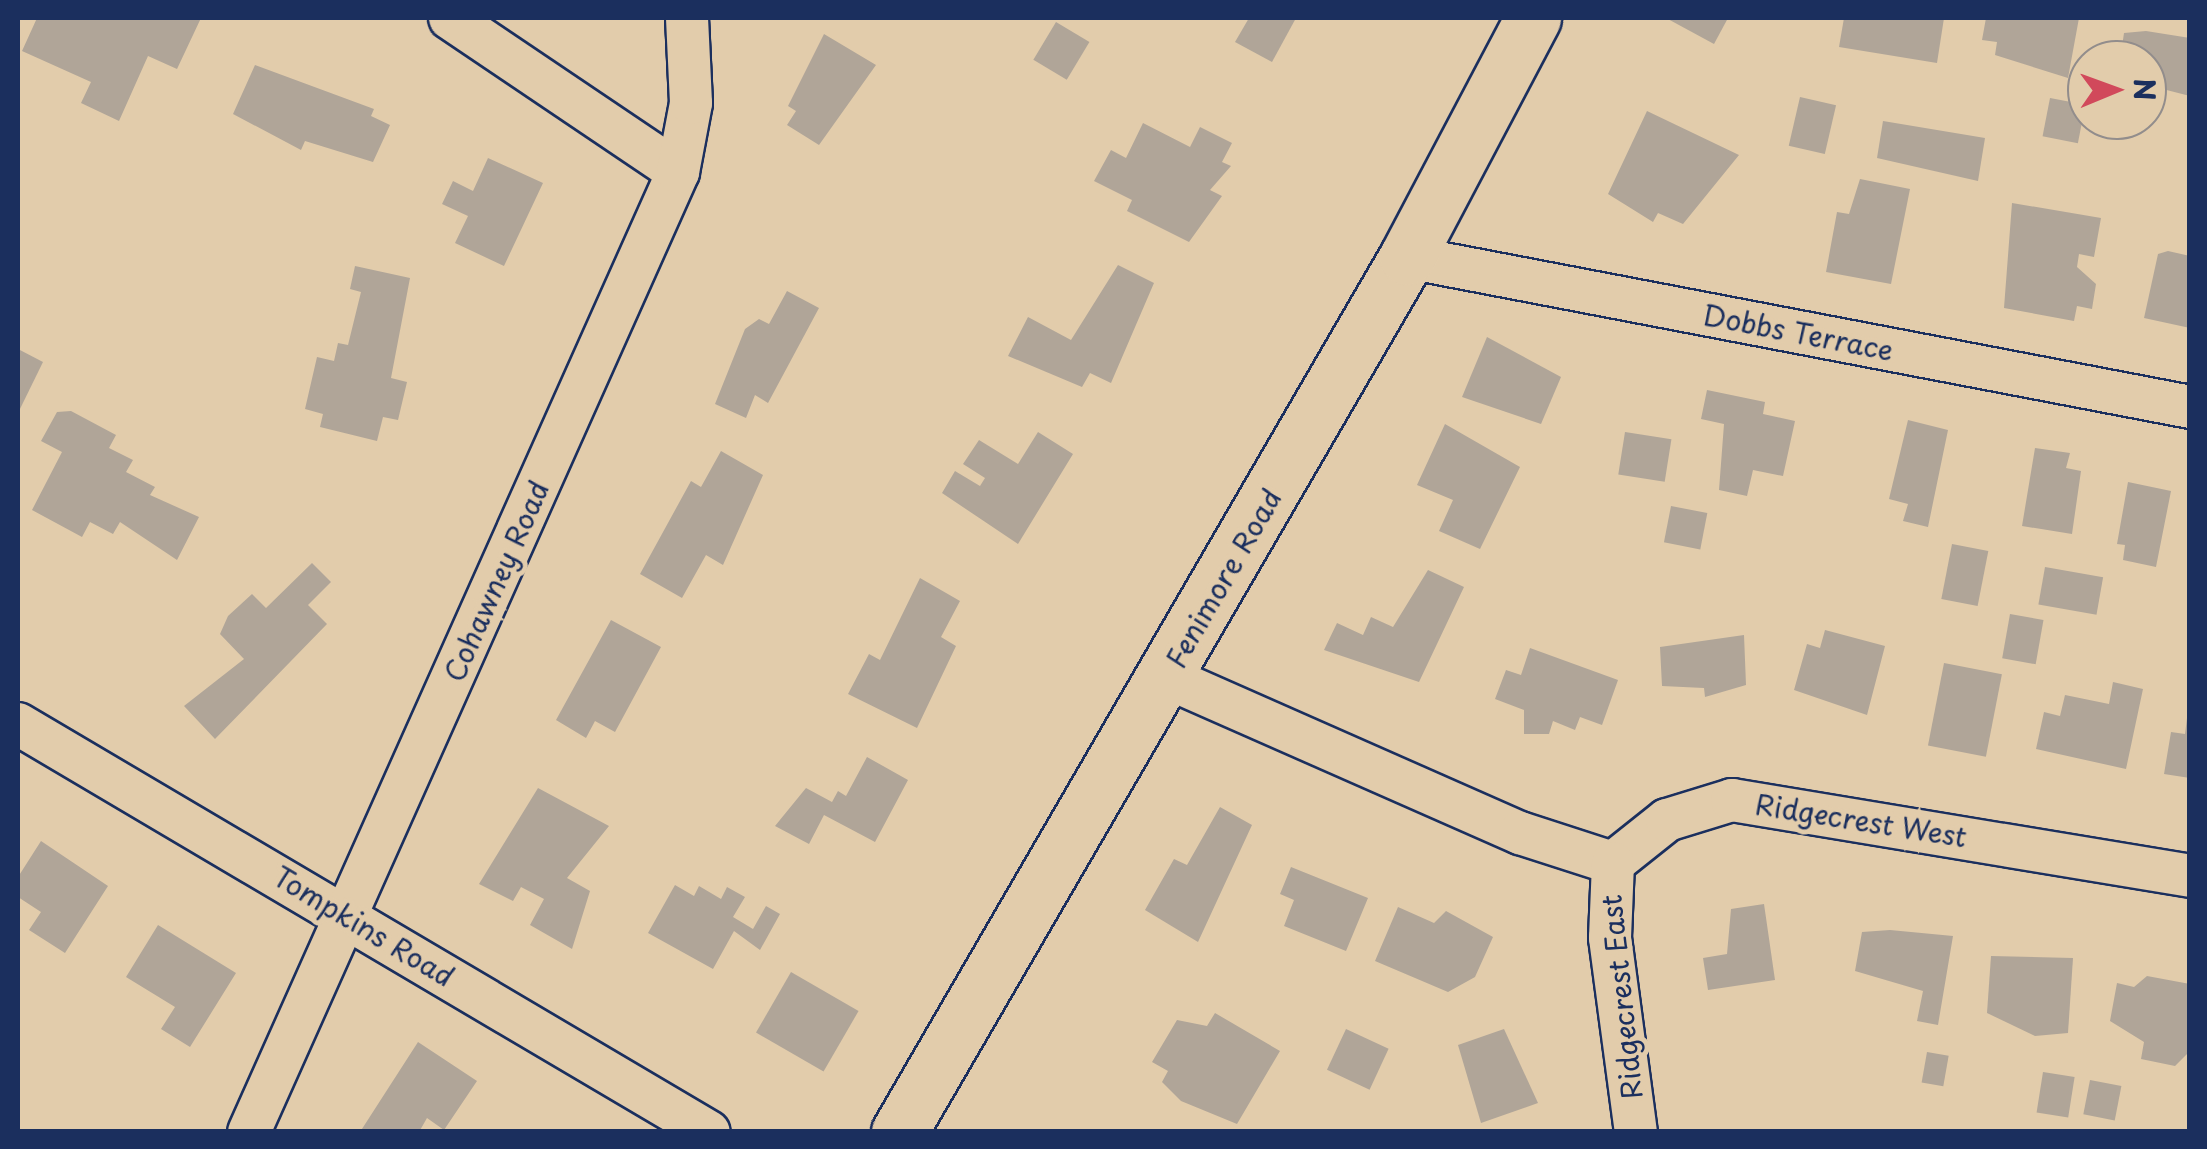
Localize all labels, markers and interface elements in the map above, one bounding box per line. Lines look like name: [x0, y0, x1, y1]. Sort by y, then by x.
north arrow: [2067, 40, 2167, 140]
text: N: [2124, 78, 2167, 101]
street label: Dobbs Terrace: [1699, 297, 1897, 367]
street label: Cohawney Road: [436, 475, 556, 687]
street label: Fenimore Road: [1159, 484, 1287, 672]
street label: Ridgecrest West: [1753, 787, 1969, 853]
street label: Tompkins Road: [268, 859, 460, 993]
street label: Ridgecrest East: [1593, 893, 1649, 1101]

